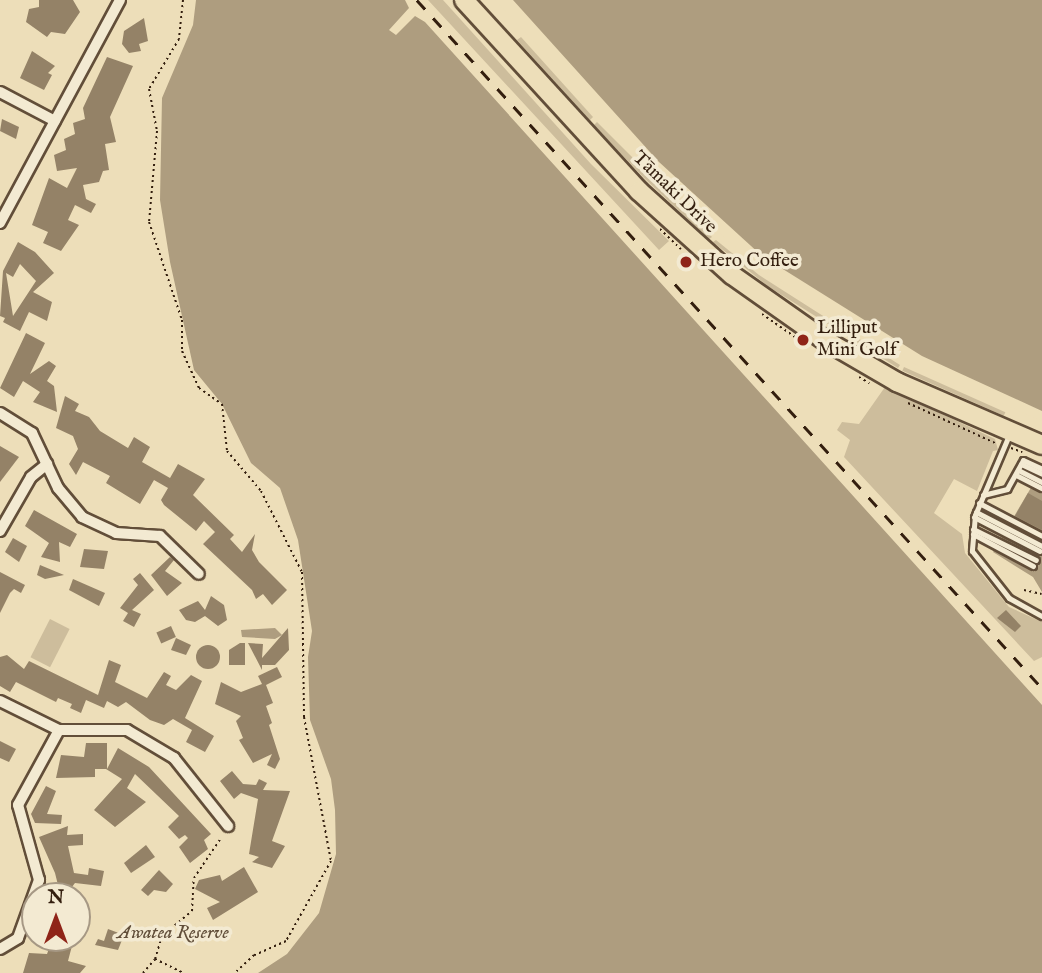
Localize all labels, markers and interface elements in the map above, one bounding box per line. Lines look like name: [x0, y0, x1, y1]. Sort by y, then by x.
street label: Tāmaki Drive: [627, 147, 721, 239]
place label: Hero Coffee: [700, 251, 799, 273]
marker: Hero Coffee: [678, 254, 694, 270]
place label: Lilliput Mini Golf: [817, 318, 897, 362]
marker: Lilliput Mini Golf: [795, 332, 811, 348]
north arrow: [21, 882, 91, 952]
text: N: [48, 886, 64, 910]
park label: Awatea Reserve: [117, 923, 229, 945]

